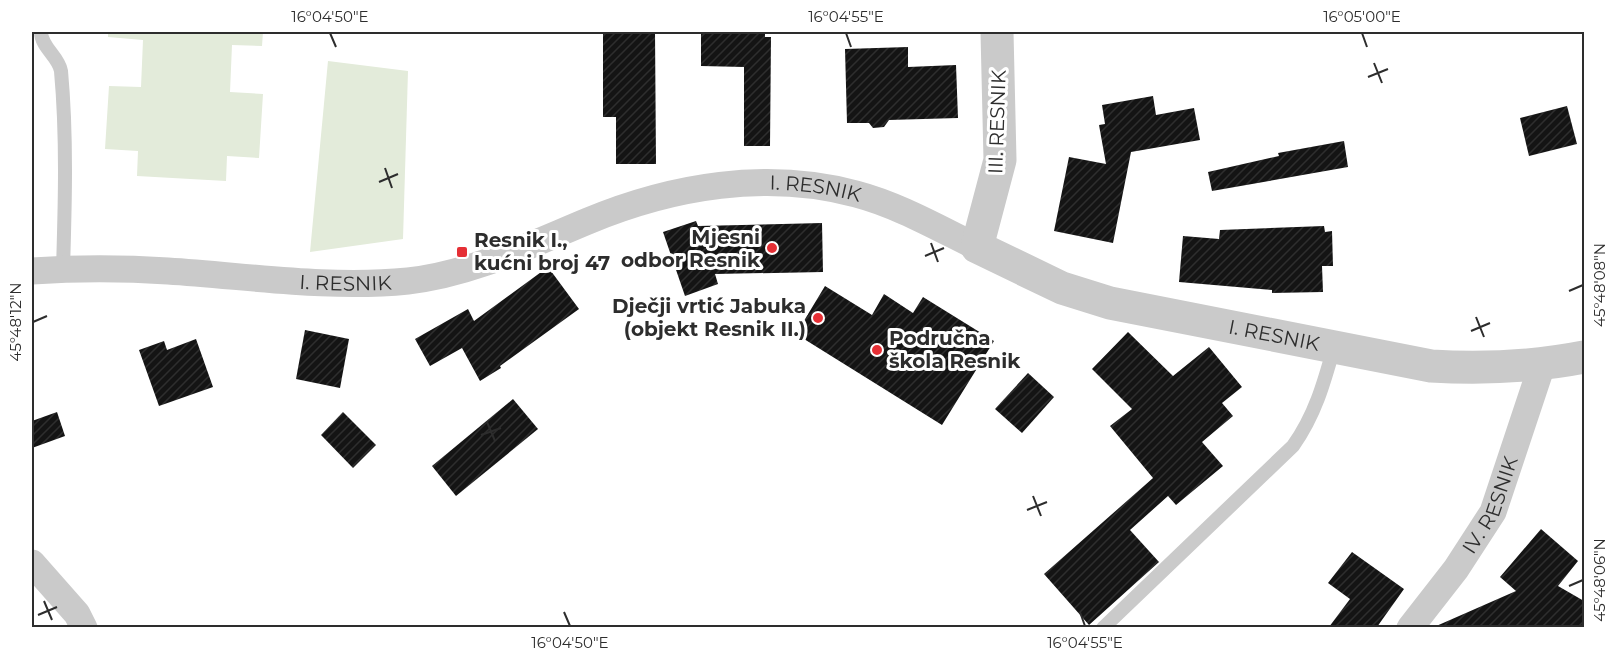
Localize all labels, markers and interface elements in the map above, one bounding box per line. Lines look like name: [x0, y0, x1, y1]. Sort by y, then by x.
text: 16°04'50"E: [291, 7, 369, 26]
text: 16°04'55"E: [808, 7, 884, 26]
text: 16°05'00"E: [1323, 7, 1401, 26]
street label: III. RESNIK: [983, 69, 1011, 175]
street label: I. RESNIK: [769, 171, 864, 207]
place label: Mjesni odbor Resnik: [621, 225, 761, 272]
place label: Resnik I., kućni broj 47: [474, 228, 610, 275]
marker: Mjesni odbor Resnik: [765, 241, 779, 255]
text: 45°48'08"N: [1590, 243, 1609, 327]
marker: Resnik I., kućni broj 47: [455, 245, 469, 259]
street label: I. RESNIK: [299, 270, 393, 296]
text: 45°48'12"N: [6, 283, 25, 361]
place label: Dječji vrtić Jabuka (objekt Resnik II.): [612, 294, 806, 341]
marker: Dječji vrtić Jabuka (objekt Resnik II.): [811, 311, 825, 325]
street label: I. RESNIK: [1227, 315, 1323, 356]
place label: Područna škola Resnik: [889, 326, 1021, 373]
marker: Područna škola Resnik: [870, 343, 884, 357]
street label: IV. RESNIK: [1457, 453, 1523, 558]
text: 45°48'06"N: [1590, 538, 1609, 622]
text: 16°04'50"E: [531, 633, 609, 652]
text: 16°04'55"E: [1047, 633, 1123, 652]

